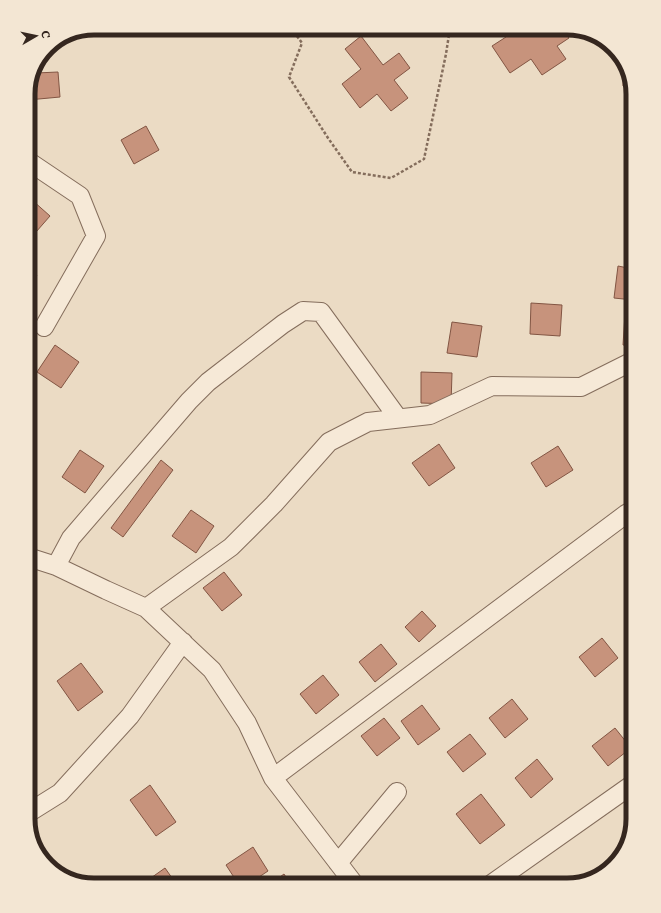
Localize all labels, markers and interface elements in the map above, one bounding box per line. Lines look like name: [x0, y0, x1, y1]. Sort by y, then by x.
north arrow: [16, 16, 56, 56]
text: С: [38, 29, 55, 40]

